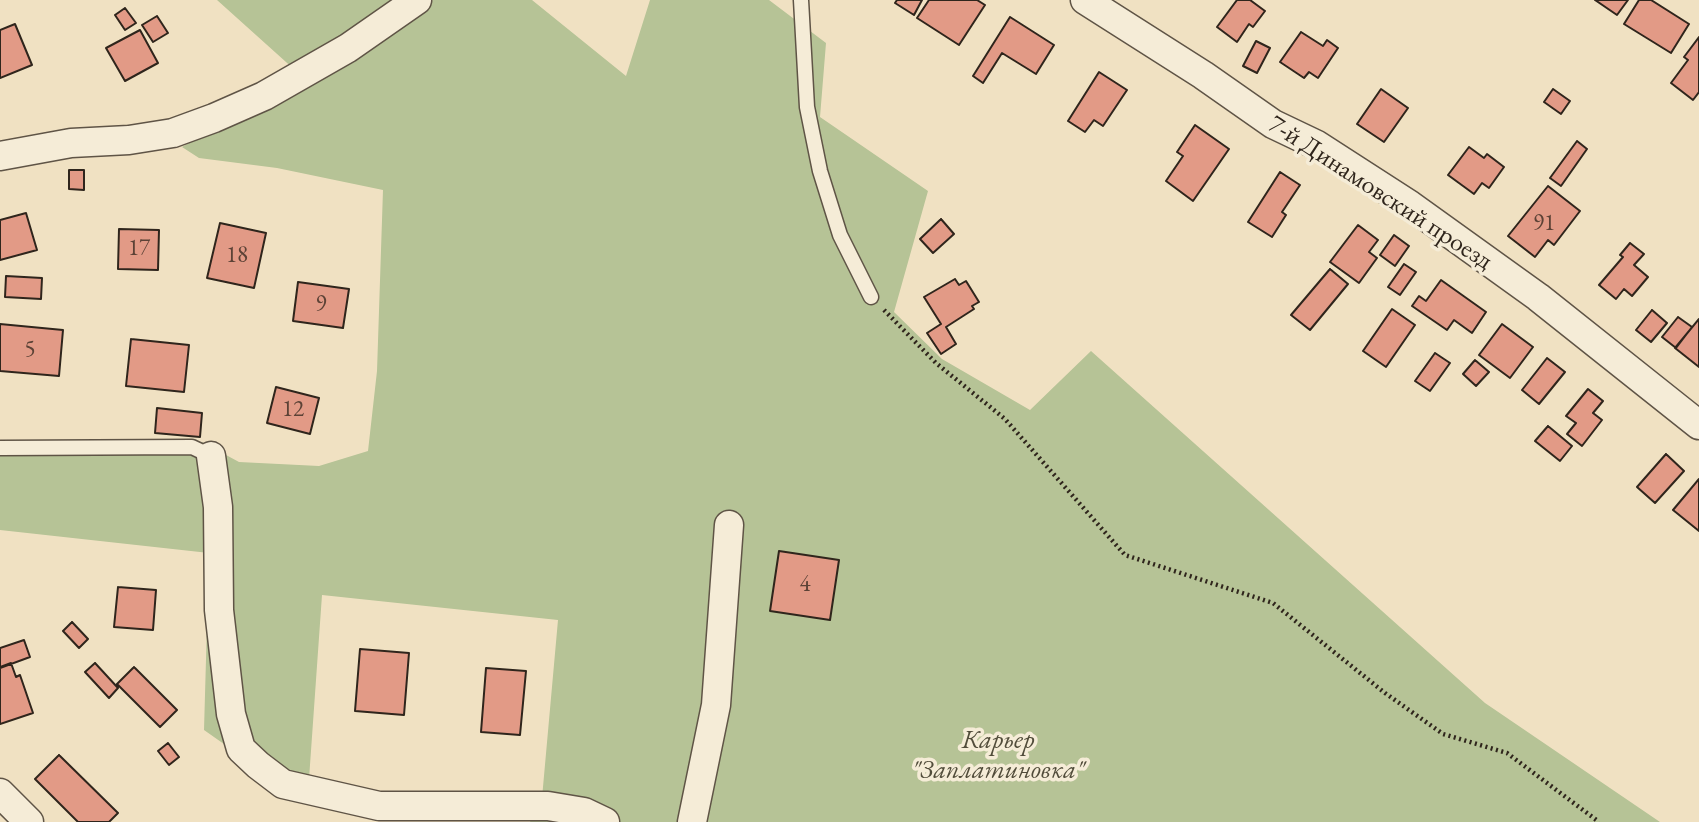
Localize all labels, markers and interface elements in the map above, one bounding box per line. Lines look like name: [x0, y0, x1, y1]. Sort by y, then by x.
street label: 7-й Динамовский проезд: [1262, 109, 1498, 277]
house number: 91: [1533, 210, 1555, 238]
house number: 17: [128, 235, 150, 263]
house number: 18: [226, 242, 248, 270]
house number: 9: [315, 291, 327, 319]
house number: 5: [24, 336, 36, 364]
house number: 12: [282, 396, 304, 424]
house number: 4: [799, 571, 811, 599]
park label: Карьер "Заплатиновка": [911, 725, 1085, 786]

